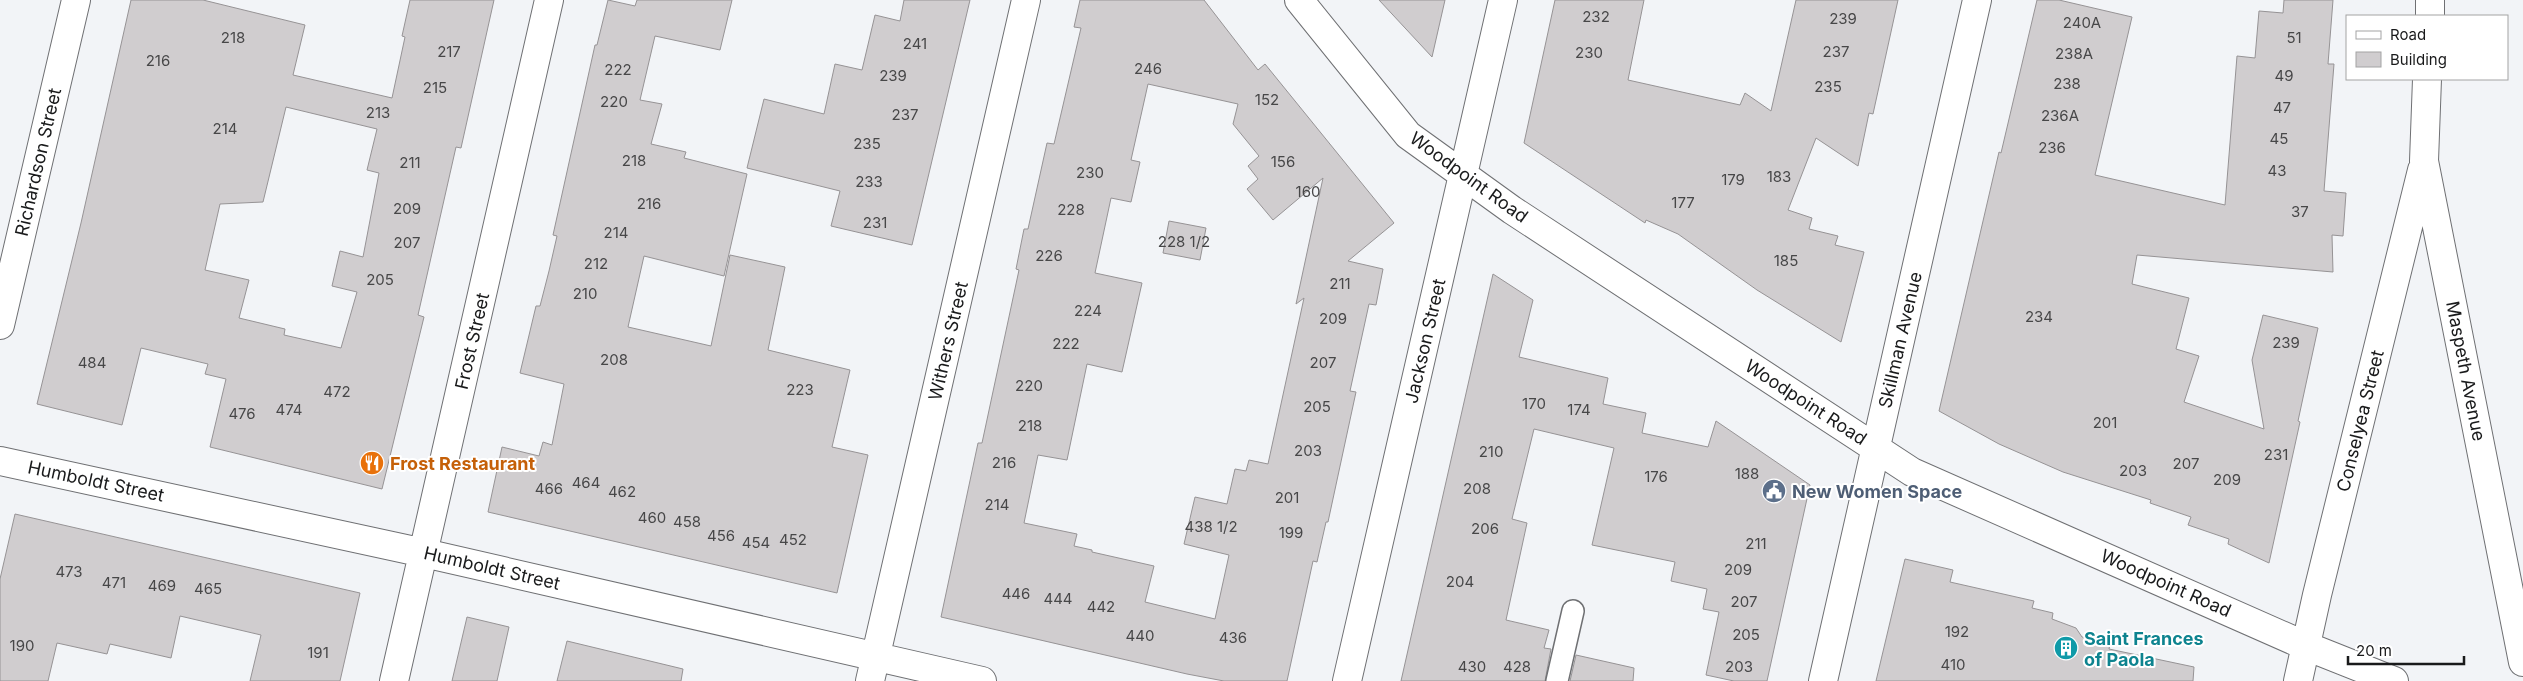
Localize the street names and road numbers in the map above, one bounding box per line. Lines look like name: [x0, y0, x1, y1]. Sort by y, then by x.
street label: Richardson Street: [11, 86, 65, 238]
street label: Woodpoint Road: [1406, 127, 1532, 227]
street label: Skillman Avenue: [1874, 270, 1926, 410]
street label: Jackson Street: [1400, 276, 1450, 405]
street label: Withers Street: [924, 279, 972, 402]
street label: Frost Street: [451, 290, 493, 391]
street label: Maspeth Avenue: [2442, 299, 2490, 443]
street label: Conselyea Street: [2332, 348, 2388, 494]
street label: Woodpoint Road: [1741, 355, 1871, 449]
street label: Humboldt Street: [26, 456, 166, 506]
street label: Humboldt Street: [422, 542, 562, 594]
street label: Woodpoint Road: [2098, 545, 2234, 621]

